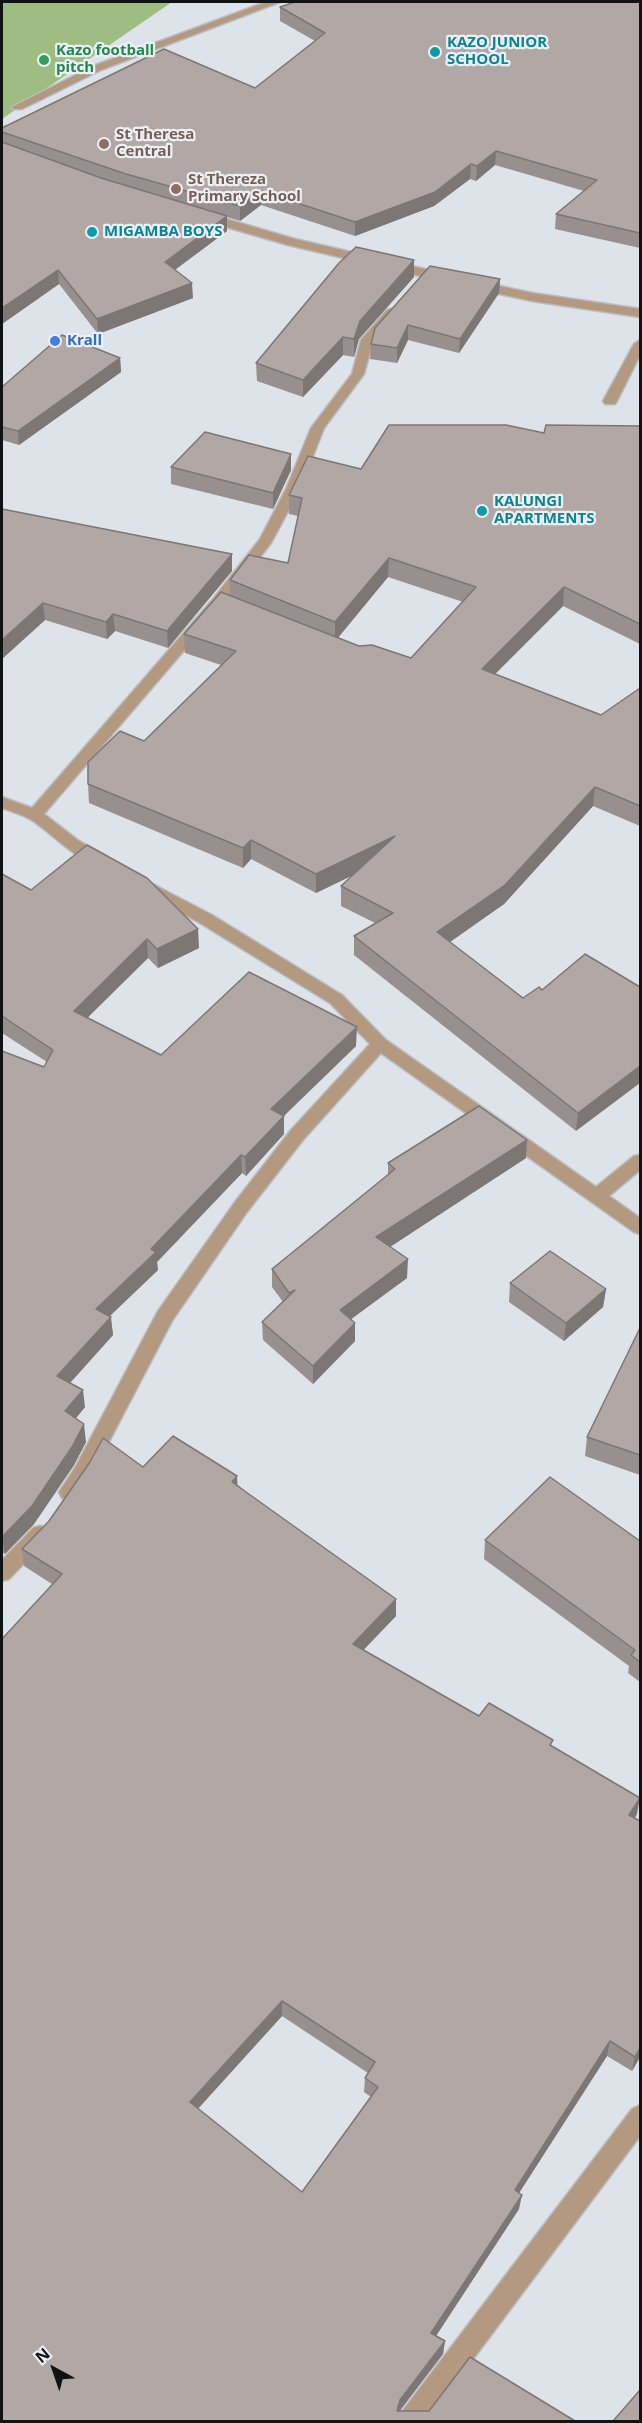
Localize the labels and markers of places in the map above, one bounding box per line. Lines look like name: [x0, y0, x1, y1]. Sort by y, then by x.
place label: KAZO JUNIOR SCHOOL: [447, 34, 547, 69]
place label: Kazo football pitch: [56, 42, 154, 77]
marker: KAZO JUNIOR SCHOOL: [428, 45, 442, 59]
marker: Kazo football pitch: [37, 53, 51, 67]
place label: St Theresa Central: [116, 126, 194, 161]
marker: St Theresa Central: [97, 137, 111, 151]
place label: St Thereza Primary School: [188, 171, 301, 206]
marker: St Thereza Primary School: [169, 182, 183, 196]
place label: MIGAMBA BOYS: [104, 223, 222, 241]
marker: MIGAMBA BOYS: [85, 225, 99, 239]
place label: Krall: [67, 332, 102, 350]
marker: Krall: [48, 334, 62, 348]
place label: KALUNGI APARTMENTS: [494, 493, 594, 528]
marker: KALUNGI APARTMENTS: [475, 504, 489, 518]

